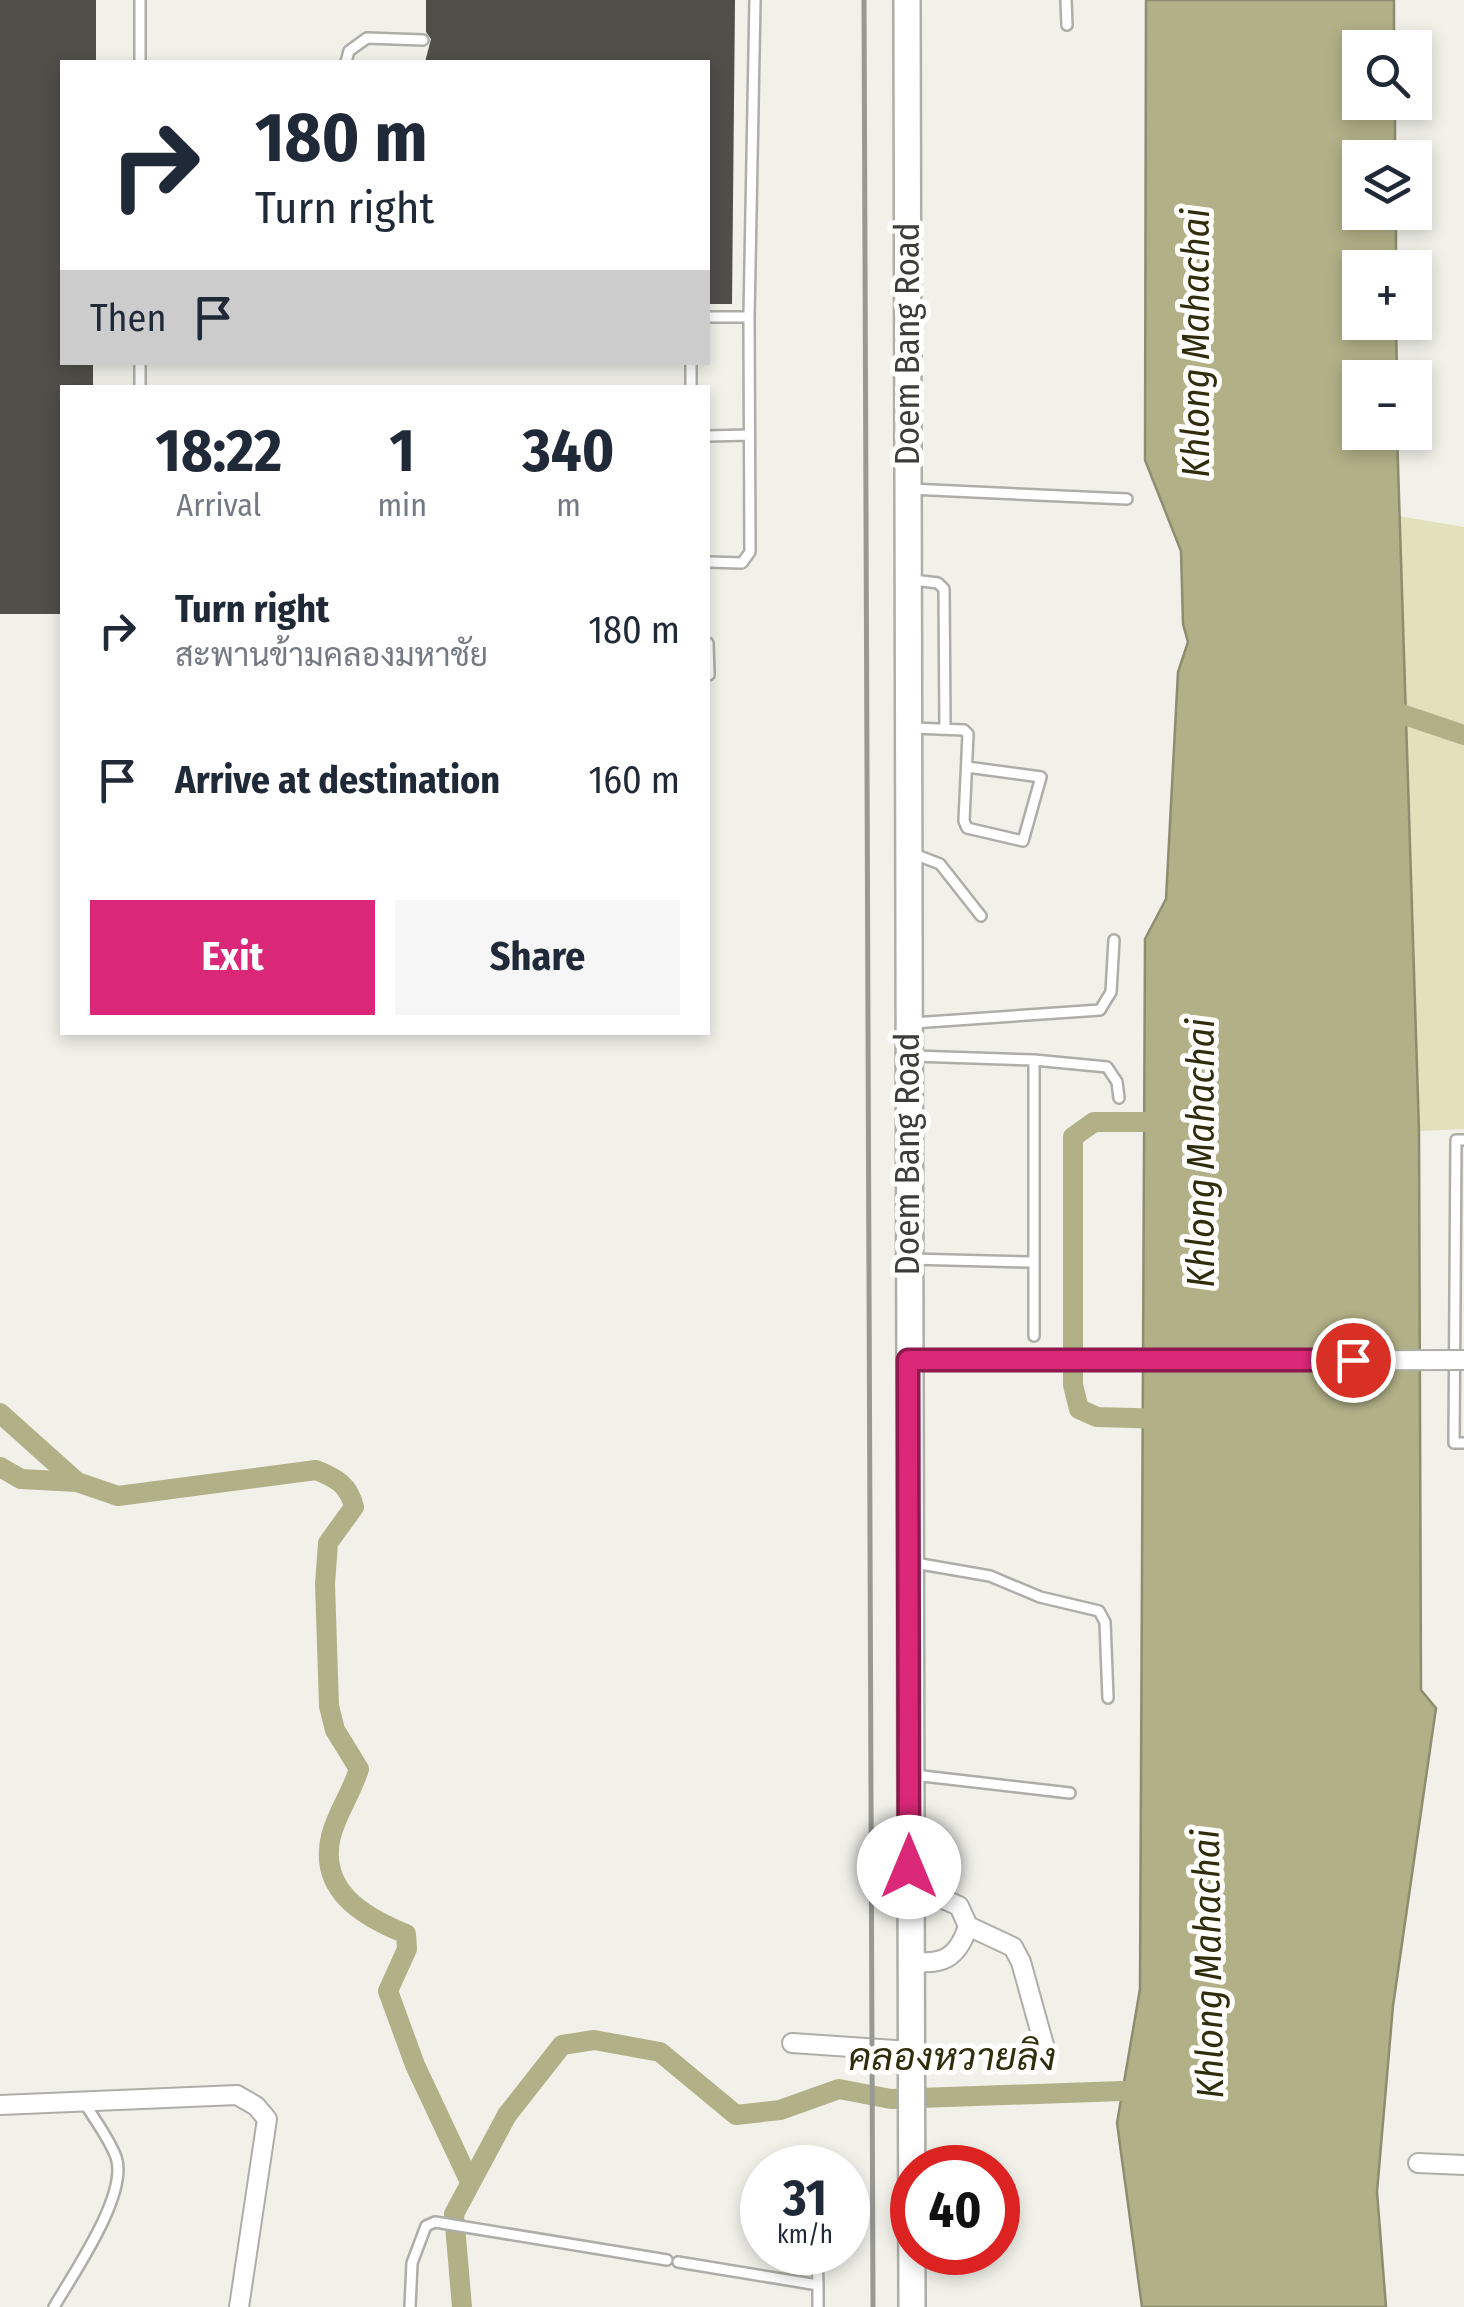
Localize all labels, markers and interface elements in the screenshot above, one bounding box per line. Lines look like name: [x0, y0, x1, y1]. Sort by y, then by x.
map controls: [1342, 30, 1432, 450]
button: search: [1342, 30, 1432, 120]
text: 180 m: [255, 96, 428, 180]
icon: right: [90, 100, 220, 230]
button: layers: [1342, 140, 1432, 230]
text: Turn right: [255, 181, 434, 235]
water label: Khlong Mahachai: [1173, 208, 1219, 478]
street label: Doem Bang Road: [886, 222, 928, 466]
button: +: [1342, 250, 1432, 340]
icon: arrive: [186, 290, 241, 345]
text: Then: [90, 295, 166, 341]
button: −: [1342, 360, 1432, 450]
text: 18:22: [156, 415, 282, 487]
text: 1: [390, 415, 415, 487]
text: 340: [523, 415, 614, 487]
text: Arrival: [176, 486, 261, 524]
text: min: [377, 486, 427, 524]
text: m: [556, 486, 581, 524]
text: Turn right: [175, 586, 329, 632]
icon: right: [90, 603, 145, 658]
text: 180 m: [588, 607, 680, 653]
text: สะพานข้ามคลองมหาชัย: [175, 636, 488, 674]
icon: arrive: [90, 753, 145, 808]
text: Arrive at destination: [175, 757, 500, 803]
text: 160 m: [588, 757, 680, 803]
button: Exit: [90, 900, 375, 1015]
button: Share: [395, 900, 680, 1015]
water label: Khlong Mahachai: [1178, 1018, 1224, 1288]
street label: Doem Bang Road: [886, 1032, 928, 1276]
pin: [1311, 1318, 1396, 1403]
icon: arrive: [1326, 1333, 1381, 1388]
position arrow: [857, 1815, 961, 1919]
water label: Khlong Mahachai: [1183, 1828, 1233, 2099]
water label: คลองหวายลิง: [848, 2034, 1056, 2080]
speed limit sign: 40: [890, 2145, 1020, 2275]
text: 31: [783, 2168, 827, 2228]
text: km/h: [777, 2220, 833, 2250]

